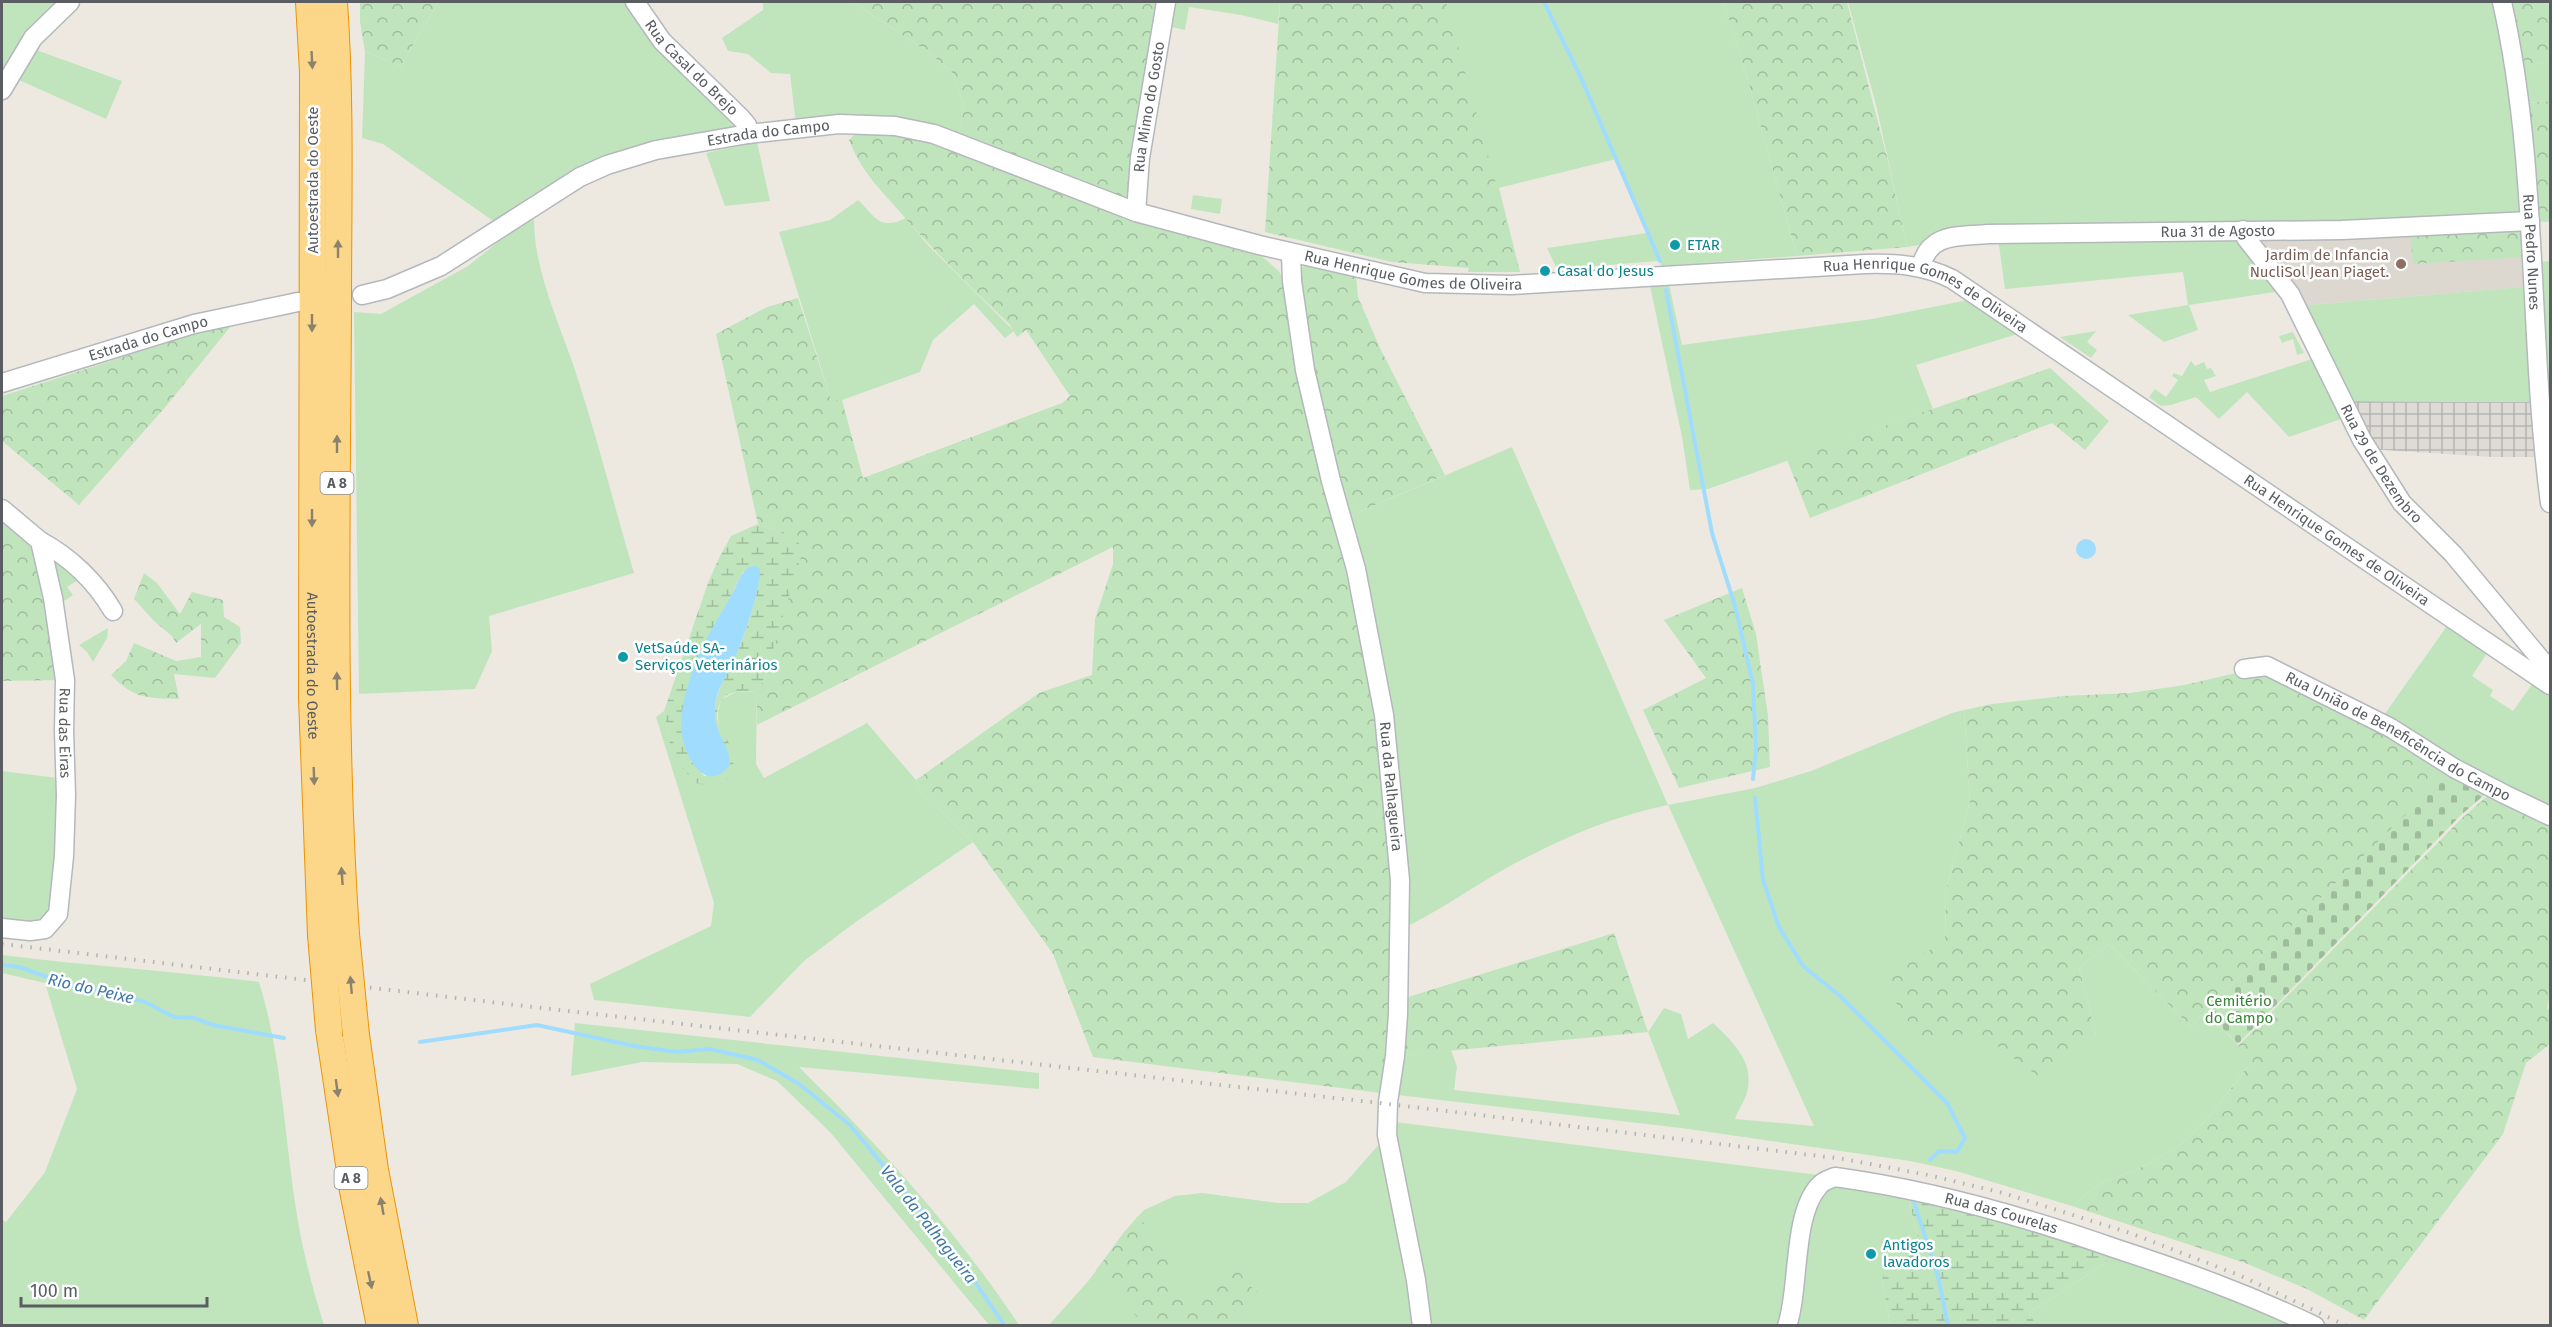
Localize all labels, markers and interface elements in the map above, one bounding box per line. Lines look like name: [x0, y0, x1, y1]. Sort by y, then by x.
street label: Rua Casal do Brejo: [641, 16, 742, 119]
street label: Rua Mimo do Gosto: [1130, 40, 1168, 173]
one-way arrow: [308, 50, 317, 69]
street label: Autoestrada do Oeste: [304, 106, 322, 254]
street label: Estrada do Campo: [706, 116, 831, 150]
street label: Rua Pedro Nunes: [2519, 193, 2544, 311]
street label: Rua 31 de Agosto: [2160, 222, 2275, 241]
place label: ETAR: [1687, 236, 1720, 254]
marker: ETAR: [1668, 238, 1682, 252]
one-way arrow: [333, 239, 343, 258]
place label: Jardim de Infancia NucliSol Jean Piaget.: [2250, 246, 2389, 281]
street label: Rua Henrique Gomes de Oliveira: [1303, 247, 1523, 294]
street label: Rua Henrique Gomes de Oliveira: [1822, 255, 2031, 337]
marker: Jardim de Infancia NucliSol Jean Piaget.: [2394, 257, 2408, 271]
place label: Casal do Jesus: [1557, 262, 1654, 280]
marker: Casal do Jesus: [1538, 264, 1552, 278]
street label: Estrada do Campo: [86, 312, 210, 365]
one-way arrow: [307, 314, 317, 333]
street label: Rua 29 de Dezembro: [2337, 401, 2426, 527]
one-way arrow: [332, 434, 342, 453]
street label: Rua Henrique Gomes de Oliveira: [2240, 471, 2433, 610]
road number: A 8: [320, 472, 354, 494]
one-way arrow: [307, 509, 317, 528]
street label: Autoestrada do Oeste: [303, 592, 323, 740]
place label: VetSaúde SA- Serviços Veterinários: [635, 639, 778, 674]
marker: VetSaúde SA- Serviços Veterinários: [616, 650, 630, 664]
street label: Rua União de Beneficência do Campo: [2282, 668, 2514, 805]
one-way arrow: [332, 671, 342, 690]
street label: Rua das Eiras: [55, 688, 74, 778]
street label: Rua da Palhagueira: [1376, 721, 1406, 852]
one-way arrow: [310, 767, 319, 786]
one-way arrow: [338, 866, 347, 885]
water label: Rio do Peixe: [46, 969, 136, 1008]
one-way arrow: [346, 975, 356, 994]
park label: Cemitério do Campo: [2205, 992, 2273, 1027]
one-way arrow: [333, 1078, 342, 1097]
water label: Vala da Palhagueira: [877, 1161, 981, 1287]
road number: A 8: [334, 1167, 368, 1189]
street label: Rua das Courelas: [1943, 1189, 2060, 1237]
one-way arrow: [377, 1197, 386, 1216]
place label: Antigos lavadoros: [1883, 1236, 1949, 1271]
marker: Antigos lavadoros: [1864, 1247, 1878, 1261]
scale bar: [21, 1270, 207, 1308]
one-way arrow: [366, 1271, 375, 1290]
text: 100 m: [30, 1280, 78, 1302]

